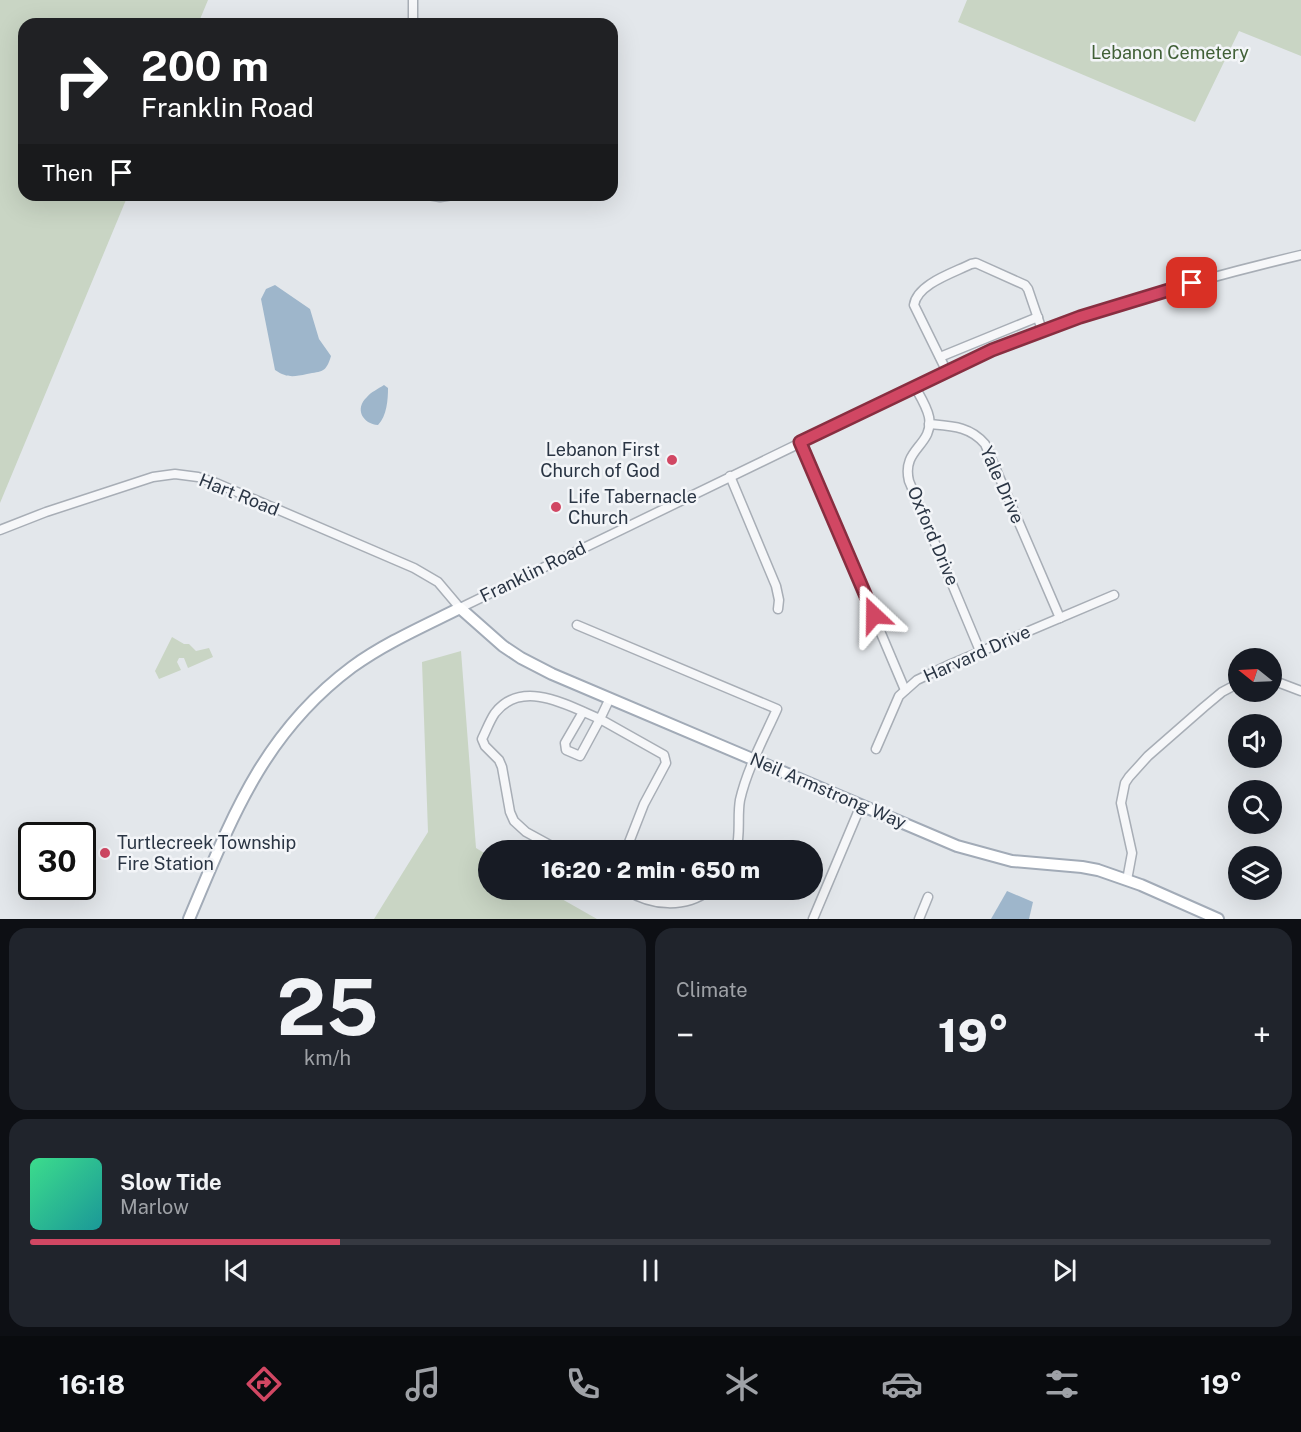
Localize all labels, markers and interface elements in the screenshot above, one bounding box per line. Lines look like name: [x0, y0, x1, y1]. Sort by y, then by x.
text: 200 m: [141, 41, 269, 90]
icon: right: [42, 42, 120, 120]
park label: Lebanon Cemetery: [1091, 42, 1249, 63]
text: Franklin Road: [141, 91, 314, 123]
icon: arrive: [105, 156, 138, 189]
text: Then: [42, 160, 93, 186]
pin: [1166, 257, 1217, 308]
icon: arrive: [1175, 266, 1208, 299]
place label: Lebanon First Church of God: [540, 439, 660, 481]
street label: Yale Drive: [976, 443, 1029, 527]
marker: Lebanon First Church of God: [665, 453, 679, 467]
street label: Hart Road: [196, 469, 282, 520]
street label: Oxford Drive: [903, 483, 964, 588]
place label: Life Tabernacle Church: [568, 486, 697, 528]
marker: Life Tabernacle Church: [549, 500, 563, 514]
street label: Franklin Road: [476, 537, 589, 606]
position arrow: [842, 583, 906, 647]
street label: Harvard Drive: [920, 621, 1034, 686]
north arrow: [1228, 648, 1282, 702]
map controls: [1228, 648, 1282, 900]
button: sound: [1228, 714, 1282, 768]
street label: Neil Armstrong Way: [747, 748, 910, 833]
button: search: [1228, 780, 1282, 834]
speed limit sign: 30: [18, 822, 96, 900]
place label: Turtlecreek Township Fire Station: [117, 832, 296, 874]
marker: Turtlecreek Township Fire Station: [98, 846, 112, 860]
button: layers: [1228, 846, 1282, 900]
text: 16:20 · 2 min · 650 m: [541, 857, 760, 883]
text: 25: [276, 961, 379, 1053]
text: Climate: [676, 978, 748, 1002]
text: 19°: [938, 1009, 1009, 1062]
text: −: [676, 1016, 694, 1054]
text: +: [1253, 1016, 1271, 1054]
text: km/h: [304, 1046, 351, 1070]
text: Slow Tide: [120, 1169, 222, 1195]
text: Marlow: [120, 1195, 189, 1219]
icon: previous: [220, 1254, 253, 1287]
icon: pause: [634, 1254, 667, 1287]
icon: next: [1048, 1254, 1081, 1287]
icon: directions: [243, 1363, 285, 1405]
icon: music: [402, 1363, 444, 1405]
icon: phone: [562, 1363, 604, 1405]
icon: climate: [721, 1363, 763, 1405]
icon: car: [881, 1363, 923, 1405]
icon: filters: [1041, 1363, 1083, 1405]
text: 16:18: [59, 1368, 125, 1400]
text: 19°: [1200, 1368, 1242, 1400]

